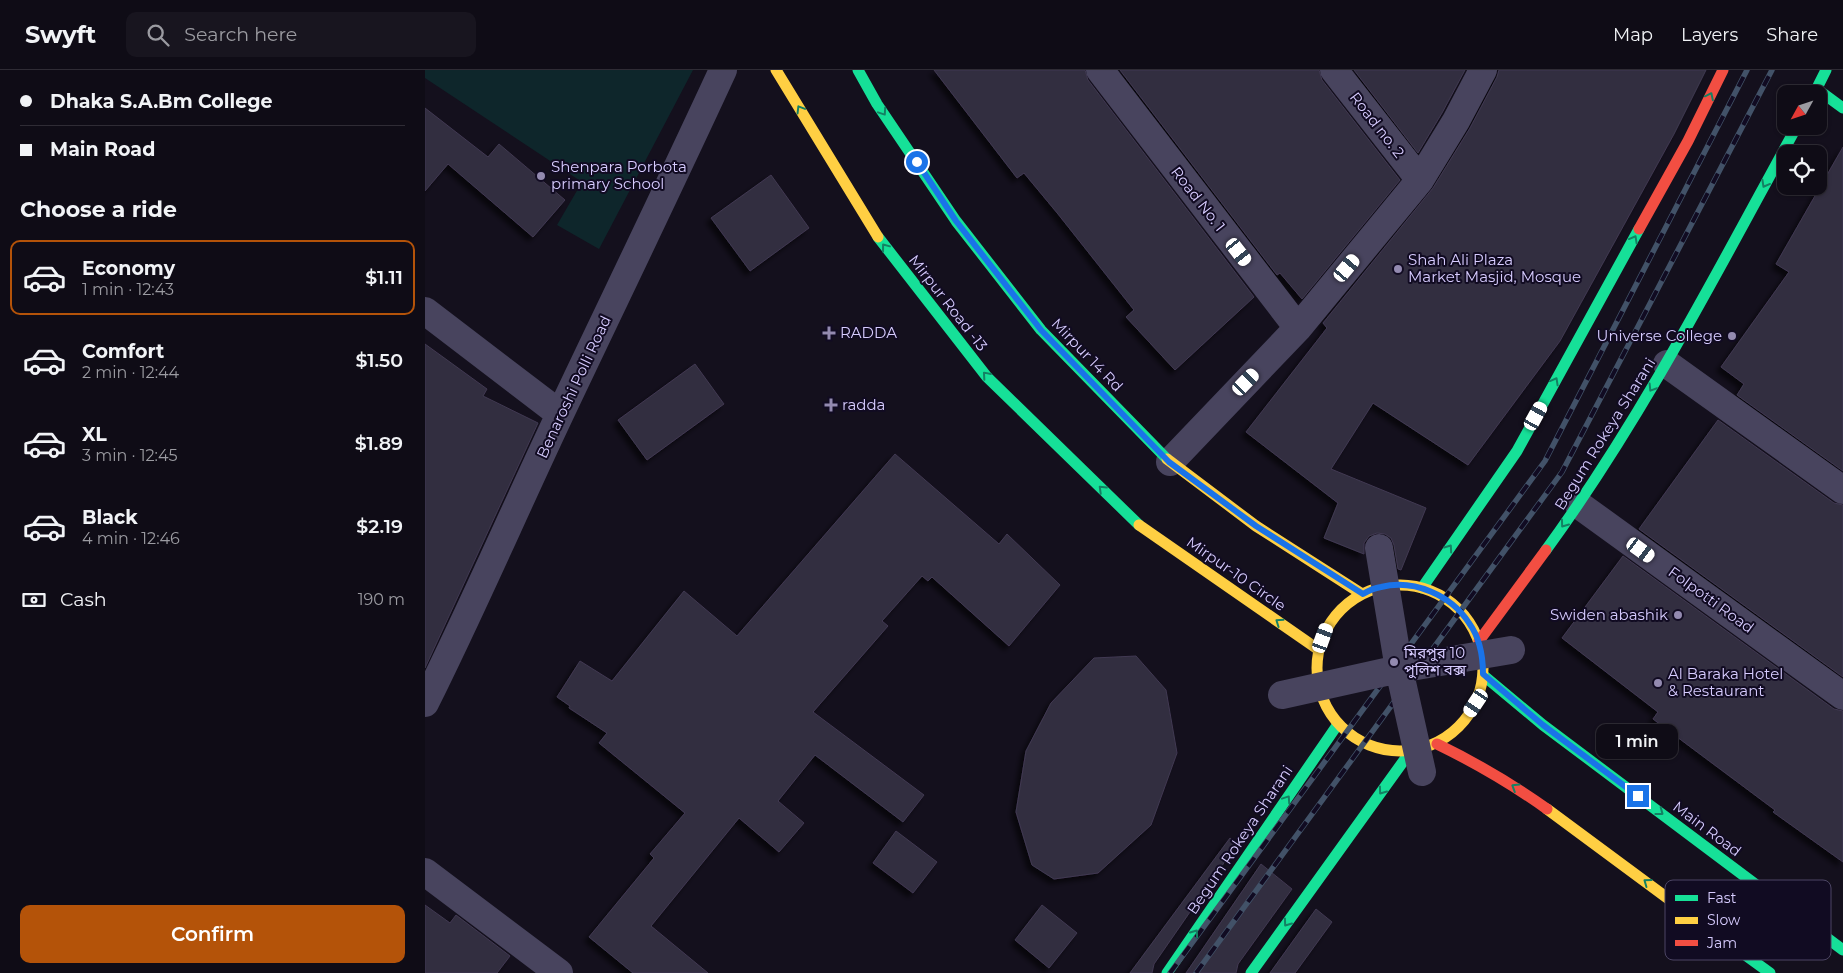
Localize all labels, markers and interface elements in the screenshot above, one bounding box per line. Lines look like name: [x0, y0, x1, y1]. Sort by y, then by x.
search box: [126, 12, 476, 57]
text: Swyft: [25, 20, 96, 49]
icon: search: [144, 21, 172, 49]
text: Search here: [184, 23, 297, 46]
text: Map: [1613, 24, 1653, 46]
text: Layers: [1681, 24, 1738, 46]
text: Share: [1766, 24, 1818, 46]
north arrow: [1777, 85, 1827, 135]
map controls: [1777, 85, 1827, 195]
street label: Road no. 2: [1346, 88, 1409, 161]
text: Dhaka S.A.Bm College: [50, 90, 273, 113]
one-way arrow: [1704, 92, 1714, 101]
one-way arrow: [796, 105, 806, 114]
one-way arrow: [876, 107, 886, 116]
text: Main Road: [50, 138, 155, 161]
button: locate: [1777, 145, 1827, 195]
route start: [906, 151, 928, 173]
place label: Shenpara Porbota primary School: [551, 157, 687, 193]
street label: Road No. 1: [1167, 162, 1230, 235]
marker: Shenpara Porbota primary School: [535, 170, 547, 182]
one-way arrow: [1761, 179, 1771, 188]
text: Choose a ride: [20, 196, 177, 223]
one-way arrow: [1628, 235, 1638, 244]
car: [1223, 236, 1254, 268]
one-way arrow: [883, 244, 891, 253]
place label: Shah Ali Plaza Market Masjid, Mosque: [1408, 250, 1581, 286]
street label: Mirpur Road -13: [905, 251, 992, 355]
car: [1331, 252, 1362, 284]
icon: car: [22, 255, 67, 300]
text: Economy: [82, 257, 175, 280]
marker: Shah Ali Plaza Market Masjid, Mosque: [1392, 263, 1404, 275]
text: $1.11: [365, 266, 403, 289]
text: 1 min · 12:43: [82, 280, 174, 299]
street label: Benaroshi Polli Road: [532, 312, 615, 461]
street label: Mirpur 14 Rd: [1048, 314, 1127, 395]
place label: RADDA: [840, 323, 897, 342]
marker: RADDA: [822, 326, 836, 340]
place label: Universe College: [1597, 326, 1722, 345]
marker: Universe College: [1726, 330, 1738, 342]
icon: car: [22, 338, 67, 383]
text: Comfort: [82, 340, 164, 363]
text: $1.50: [355, 349, 403, 372]
street label: Begum Rokeya Sharani: [1550, 354, 1659, 513]
text: 2 min · 12:44: [82, 363, 179, 382]
car: [1230, 366, 1261, 398]
one-way arrow: [983, 371, 992, 380]
one-way arrow: [1549, 378, 1559, 387]
one-way arrow: [1649, 382, 1658, 391]
place label: radda: [842, 395, 885, 414]
marker: radda: [824, 398, 838, 412]
car: [1522, 399, 1549, 433]
icon: car: [22, 421, 67, 466]
text: XL: [82, 423, 107, 446]
text: $1.89: [355, 432, 403, 455]
text: 3 min · 12:45: [82, 446, 178, 465]
one-way arrow: [1098, 486, 1107, 495]
icon: car: [22, 504, 67, 549]
text: Black: [82, 506, 138, 529]
text: $2.19: [356, 515, 403, 538]
one-way arrow: [1561, 519, 1571, 528]
text: 4 min · 12:46: [82, 529, 180, 548]
street label: Mirpur-10 Circle: [1183, 532, 1290, 615]
car: [1624, 535, 1657, 565]
one-way arrow: [1443, 544, 1452, 554]
street label: Folpotti Road: [1665, 562, 1758, 637]
icon: cash: [20, 586, 48, 614]
text: Cash: [60, 588, 107, 611]
text: 190 m: [358, 590, 405, 609]
place label: Swiden abashik: [1550, 605, 1668, 624]
marker: Swiden abashik: [1672, 609, 1684, 621]
one-way arrow: [1275, 619, 1284, 628]
car: [1310, 621, 1335, 655]
place label: মিরপুর 10 পুলিশ বক্স: [1403, 643, 1467, 679]
marker: মিরপুর 10 পুলিশ বক্স: [1388, 656, 1400, 668]
place label: Al Baraka Hotel & Restaurant: [1668, 664, 1783, 700]
marker: Al Baraka Hotel & Restaurant: [1652, 677, 1664, 689]
car: [1461, 686, 1490, 720]
callout: 1 min: [1597, 724, 1679, 758]
text: 1 min: [1616, 732, 1658, 751]
street label: Begum Rokeya Sharani: [1183, 762, 1297, 918]
one-way arrow: [1511, 783, 1520, 793]
one-way arrow: [1379, 785, 1388, 795]
route end: [1627, 785, 1649, 807]
one-way arrow: [1281, 795, 1290, 805]
street label: Main Road: [1669, 797, 1745, 860]
one-way arrow: [1654, 806, 1664, 815]
one-way arrow: [1643, 879, 1652, 888]
legend: [1665, 880, 1831, 960]
text: Fast: [1707, 889, 1737, 907]
button: Confirm: [20, 905, 405, 963]
text: Slow: [1707, 911, 1741, 929]
one-way arrow: [1284, 917, 1293, 927]
one-way arrow: [1189, 929, 1198, 939]
text: Jam: [1706, 934, 1737, 952]

